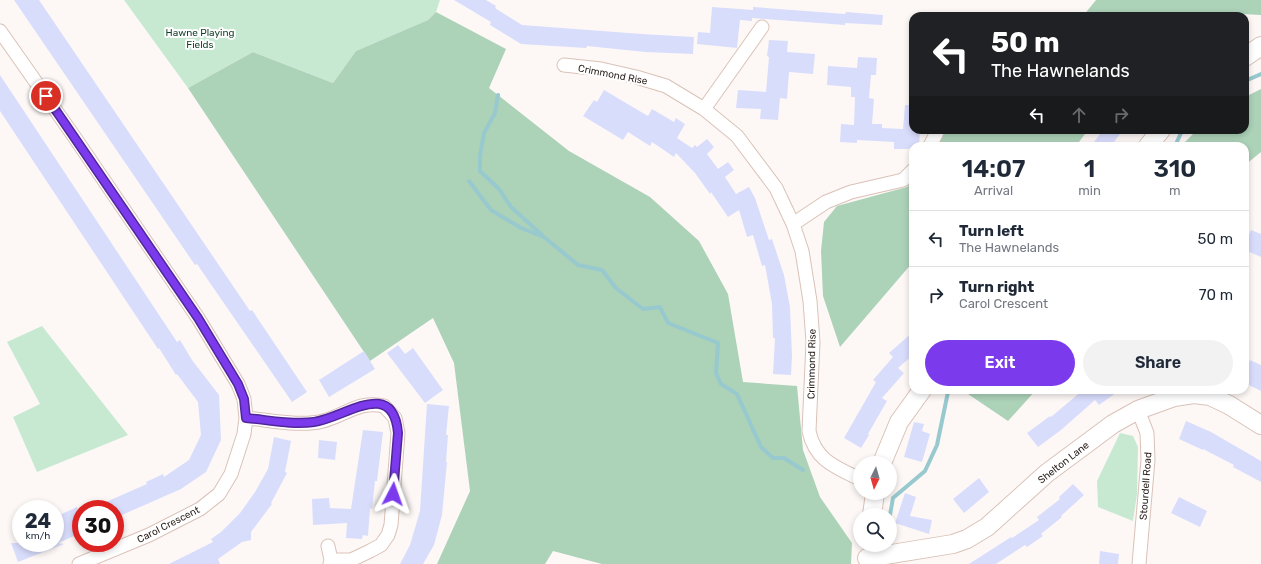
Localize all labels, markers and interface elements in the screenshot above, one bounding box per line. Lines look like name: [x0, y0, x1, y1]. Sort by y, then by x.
text: 50 m: [991, 26, 1060, 59]
park label: Hawne Playing Fields: [166, 27, 235, 51]
icon: left: [925, 28, 977, 80]
text: The Hawnelands: [991, 60, 1130, 82]
street label: Crimmond Rise: [577, 62, 649, 88]
pin: [29, 79, 63, 113]
icon: arrive: [35, 85, 57, 107]
icon: left: [1026, 104, 1048, 126]
icon: ahead: [1068, 104, 1090, 126]
icon: right: [1110, 104, 1132, 126]
text: 14:07: [962, 155, 1025, 183]
text: 1: [1084, 155, 1095, 183]
text: 310: [1154, 155, 1196, 183]
text: Arrival: [974, 183, 1013, 198]
text: min: [1078, 183, 1101, 198]
text: m: [1169, 183, 1181, 198]
text: Turn left: [959, 222, 1024, 240]
icon: left: [925, 228, 947, 250]
text: 50 m: [1198, 230, 1233, 248]
text: The Hawnelands: [959, 240, 1059, 255]
text: Turn right: [959, 278, 1034, 296]
icon: right: [925, 284, 947, 306]
text: 70 m: [1199, 286, 1233, 304]
text: Carol Crescent: [959, 296, 1048, 311]
street label: Crimmond Rise: [805, 328, 819, 399]
button: Exit: [925, 340, 1075, 386]
button: Share: [1083, 340, 1233, 386]
street label: Shelton Lane: [1036, 439, 1092, 486]
street label: Stourdell Road: [1138, 452, 1154, 520]
north arrow: [853, 456, 897, 500]
map controls: [853, 456, 897, 552]
position arrow: [372, 473, 414, 515]
speed limit sign: 30: [72, 500, 124, 552]
street label: Carol Crescent: [135, 504, 202, 546]
button: search: [853, 508, 897, 552]
text: 24: [25, 509, 51, 533]
text: km/h: [26, 530, 50, 542]

